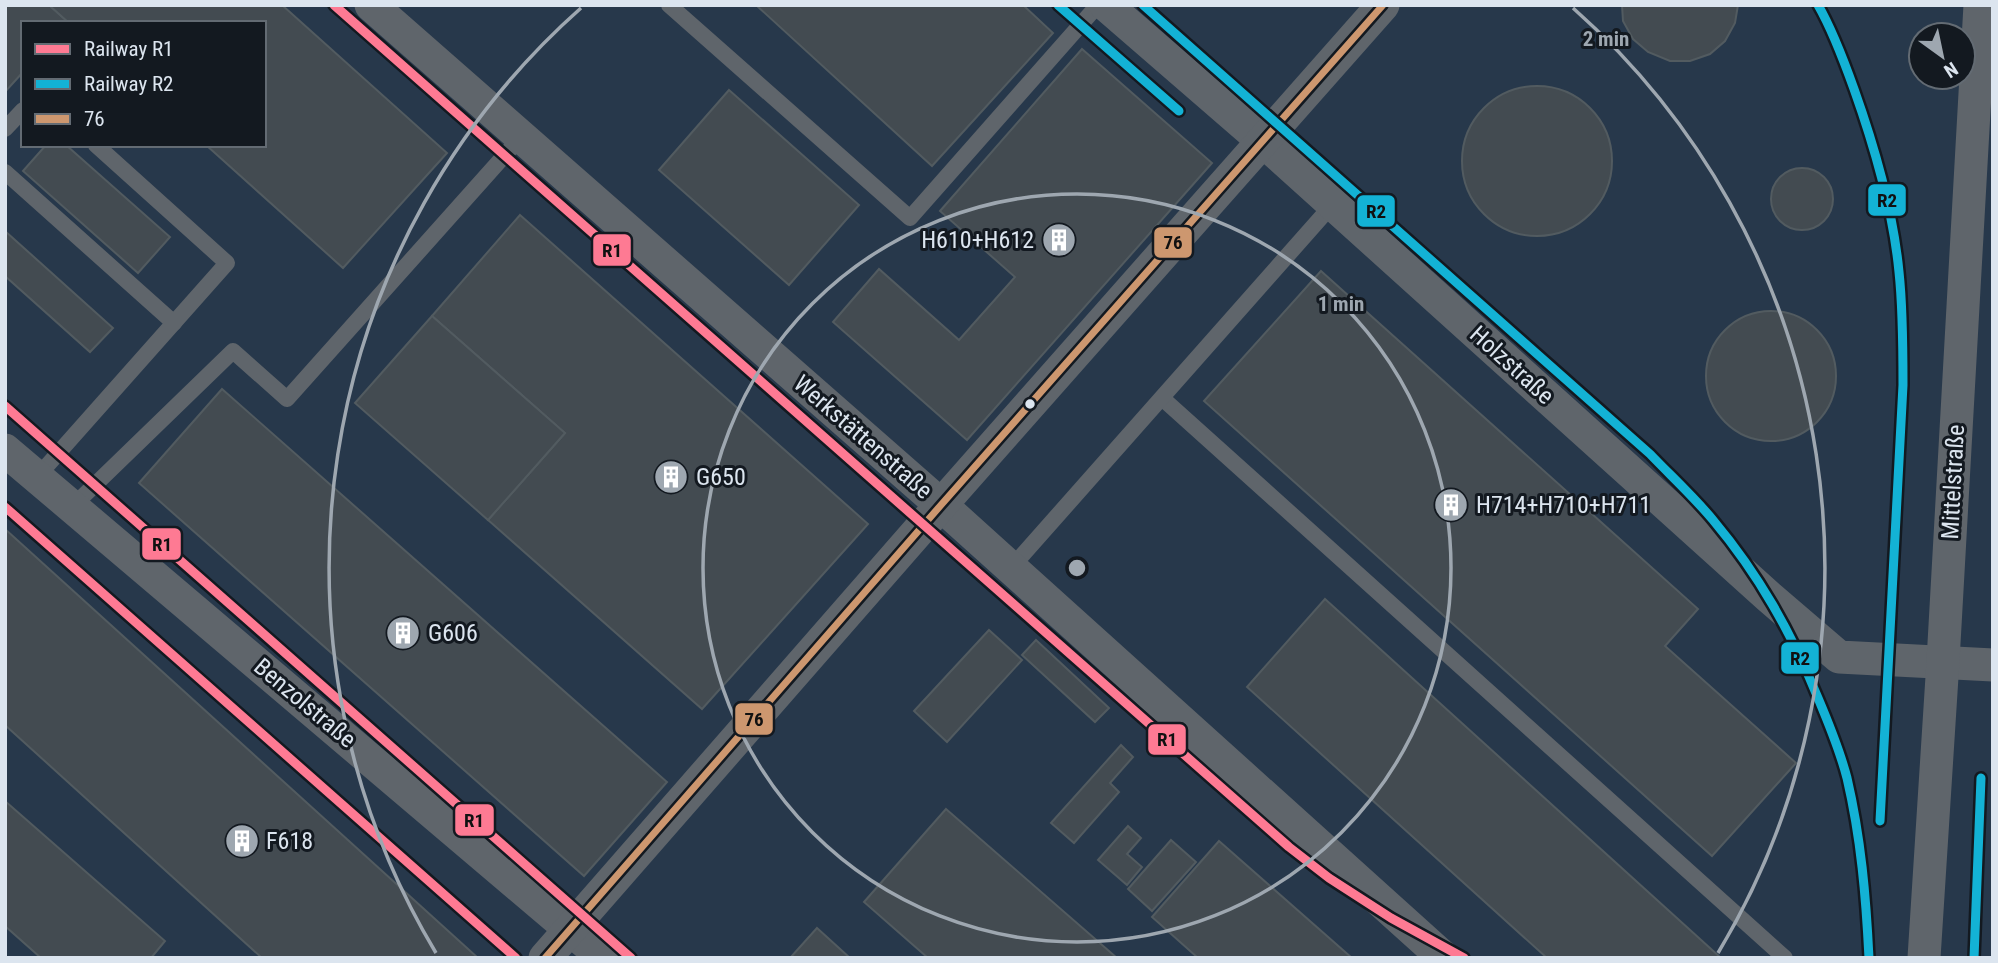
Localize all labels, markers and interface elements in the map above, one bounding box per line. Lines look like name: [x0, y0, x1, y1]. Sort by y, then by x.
legend: [21, 21, 266, 147]
north arrow: [1907, 21, 1977, 91]
text: 2 min: [1583, 27, 1629, 51]
text: Railway R1: [84, 37, 173, 61]
text: N: [1940, 57, 1962, 83]
text: Railway R2: [84, 72, 173, 96]
text: 76: [84, 107, 105, 131]
line badge: R2: [1867, 183, 1907, 217]
text: R2: [1877, 189, 1897, 212]
line badge: R2: [1356, 194, 1396, 228]
text: R2: [1366, 200, 1386, 223]
building icon: H610+H612: [1040, 221, 1078, 259]
place label: H610+H612: [921, 226, 1034, 254]
line badge: 76: [1153, 226, 1193, 259]
text: 76: [1163, 231, 1183, 254]
line badge: R1: [592, 233, 632, 267]
text: R1: [602, 239, 622, 262]
text: 1 min: [1318, 292, 1364, 316]
street label: Holzstraße: [1464, 320, 1560, 410]
street label: Werkstättenstraße: [788, 369, 938, 505]
unlabelled marker: [1023, 397, 1037, 411]
street label: Mittelstraße: [1936, 424, 1970, 540]
building icon: G650: [652, 458, 690, 496]
place label: G650: [696, 463, 746, 491]
building icon: H714+H710+H711: [1432, 486, 1470, 524]
place label: H714+H710+H711: [1476, 491, 1651, 519]
line badge: R1: [141, 527, 182, 561]
text: R1: [152, 533, 172, 556]
centre of rings: [1065, 556, 1089, 580]
building icon: G606: [384, 614, 422, 652]
place label: G606: [428, 619, 478, 647]
line badge: R2: [1780, 641, 1820, 675]
text: R2: [1790, 647, 1810, 670]
street label: Benzolstraße: [248, 652, 362, 754]
line badge: 76: [734, 702, 774, 736]
text: 76: [744, 708, 764, 731]
line badge: R1: [1147, 723, 1187, 756]
text: R1: [1157, 728, 1177, 751]
line badge: R1: [454, 803, 495, 837]
text: R1: [464, 809, 484, 832]
building icon: F618: [223, 822, 261, 860]
place label: F618: [266, 827, 313, 855]

